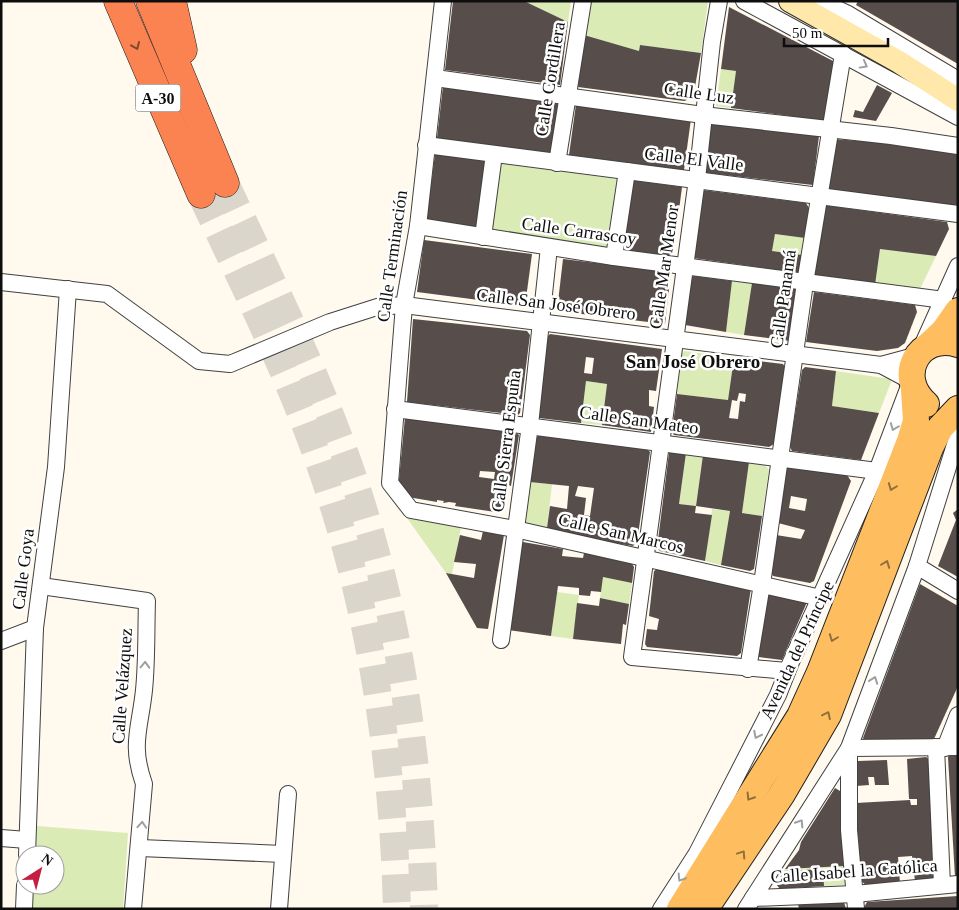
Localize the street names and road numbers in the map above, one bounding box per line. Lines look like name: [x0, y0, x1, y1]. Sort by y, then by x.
street label: Calle Cordillera: [531, 20, 569, 138]
street label: Calle Luz: [663, 78, 735, 108]
road number: A-30: [136, 85, 180, 112]
street label: Calle El Valle: [643, 143, 745, 175]
street label: Calle Terminación: [373, 189, 411, 323]
street label: Calle Mar Menor: [645, 204, 683, 330]
street label: Calle Carrascoy: [520, 213, 638, 249]
street label: Calle Panamá: [766, 248, 800, 350]
street label: Calle San José Obrero: [475, 284, 637, 324]
street label: Calle Sierra Espuña: [487, 369, 525, 513]
street label: Calle San Mateo: [578, 402, 700, 438]
street label: Calle San Marcos: [556, 509, 686, 557]
street label: Calle Goya: [8, 527, 38, 611]
street label: Avenida del Príncipe: [756, 578, 838, 722]
street label: Calle Velázquez: [108, 627, 136, 745]
street label: Calle Isabel la Católica: [770, 855, 938, 887]

